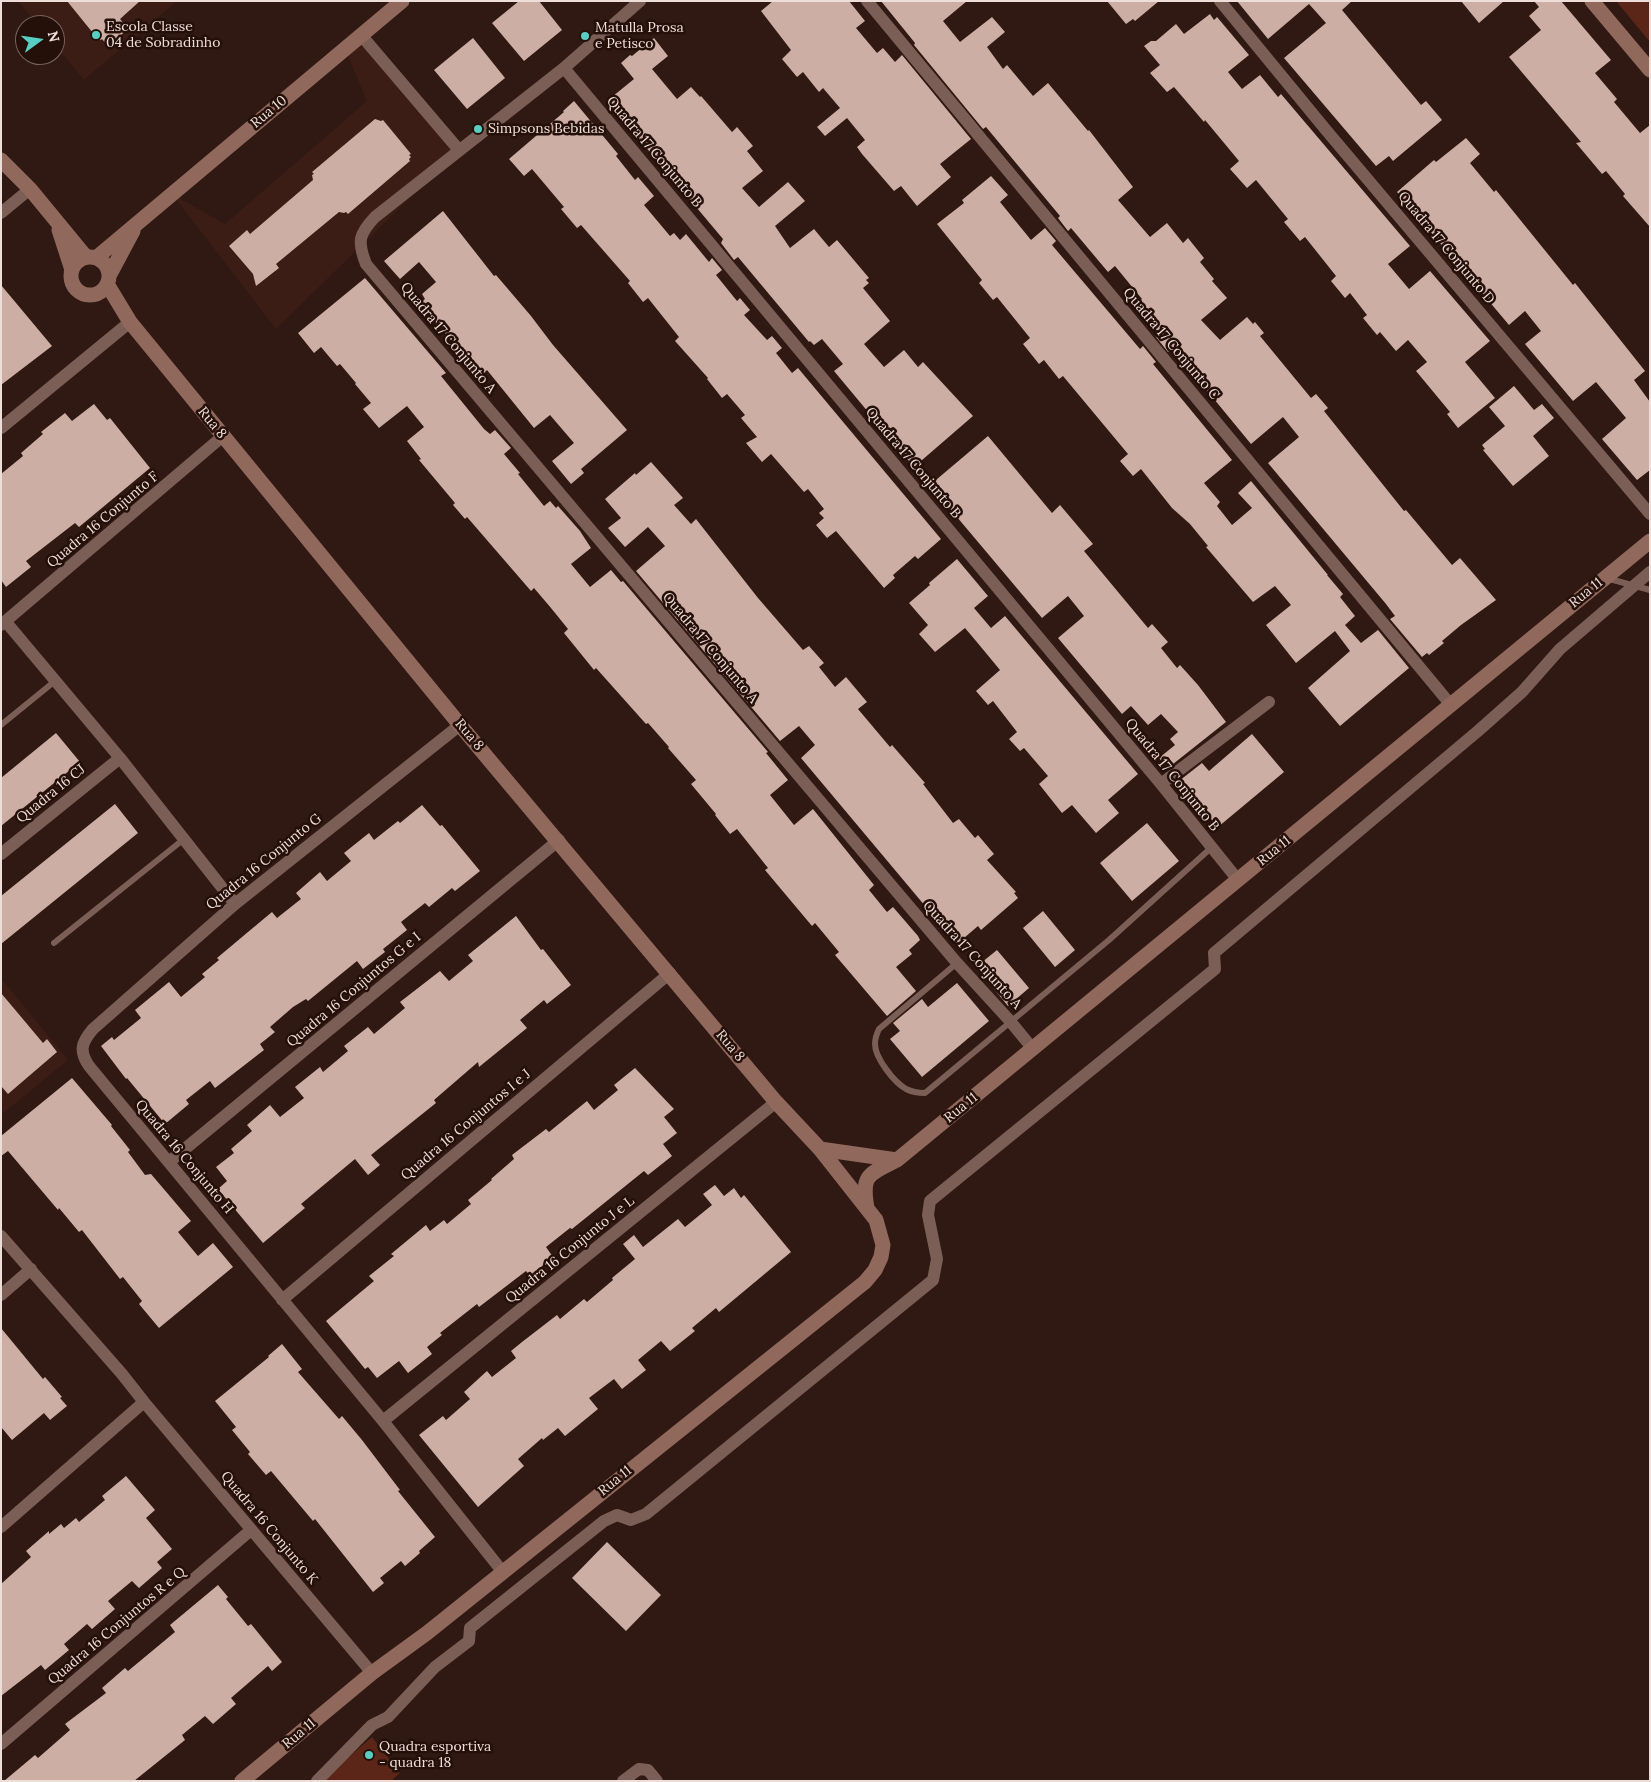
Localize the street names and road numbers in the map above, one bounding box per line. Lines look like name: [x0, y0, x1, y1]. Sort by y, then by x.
street label: Rua 10: [248, 92, 290, 132]
street label: Quadra 17 Conjunto B: [603, 93, 705, 211]
street label: Quadra 17 Conjunto D: [1394, 188, 1498, 308]
street label: Quadra 17 Conjunto A: [397, 279, 499, 397]
street label: Quadra 17 Conjunto C: [1119, 285, 1223, 403]
street label: Rua 8: [194, 404, 230, 442]
street label: Quadra 17 Conjunto B: [862, 404, 964, 522]
street label: Quadra 16 Conjunto F: [44, 468, 162, 572]
street label: Rua 11: [1566, 574, 1606, 612]
street label: Quadra 17 Conjunto A: [659, 589, 761, 707]
street label: Quadra 17 Conjunto B: [1121, 715, 1223, 835]
street label: Rua 8: [451, 716, 487, 754]
street label: Quadra 16 CJ: [13, 761, 89, 827]
street label: Quadra 16 Conjunto G: [203, 810, 325, 914]
street label: Rua 11: [1254, 832, 1294, 870]
street label: Quadra 17 Conjunto A: [919, 897, 1025, 1013]
street label: Quadra 16 Conjuntos G e I: [284, 929, 424, 1051]
street label: Rua 8: [712, 1027, 748, 1065]
street label: Quadra 16 Conjuntos I e J: [398, 1066, 534, 1184]
street label: Rua 11: [941, 1089, 981, 1127]
street label: Quadra 16 Conjunto H: [131, 1097, 237, 1217]
street label: Quadra 16 Conjunto J e L: [502, 1193, 638, 1307]
street label: Rua 11: [595, 1462, 635, 1500]
street label: Quadra 16 Conjunto K: [217, 1468, 321, 1588]
street label: Quadra 16 Conjuntos R e Q: [45, 1564, 189, 1688]
street label: Rua 11: [279, 1715, 319, 1753]

